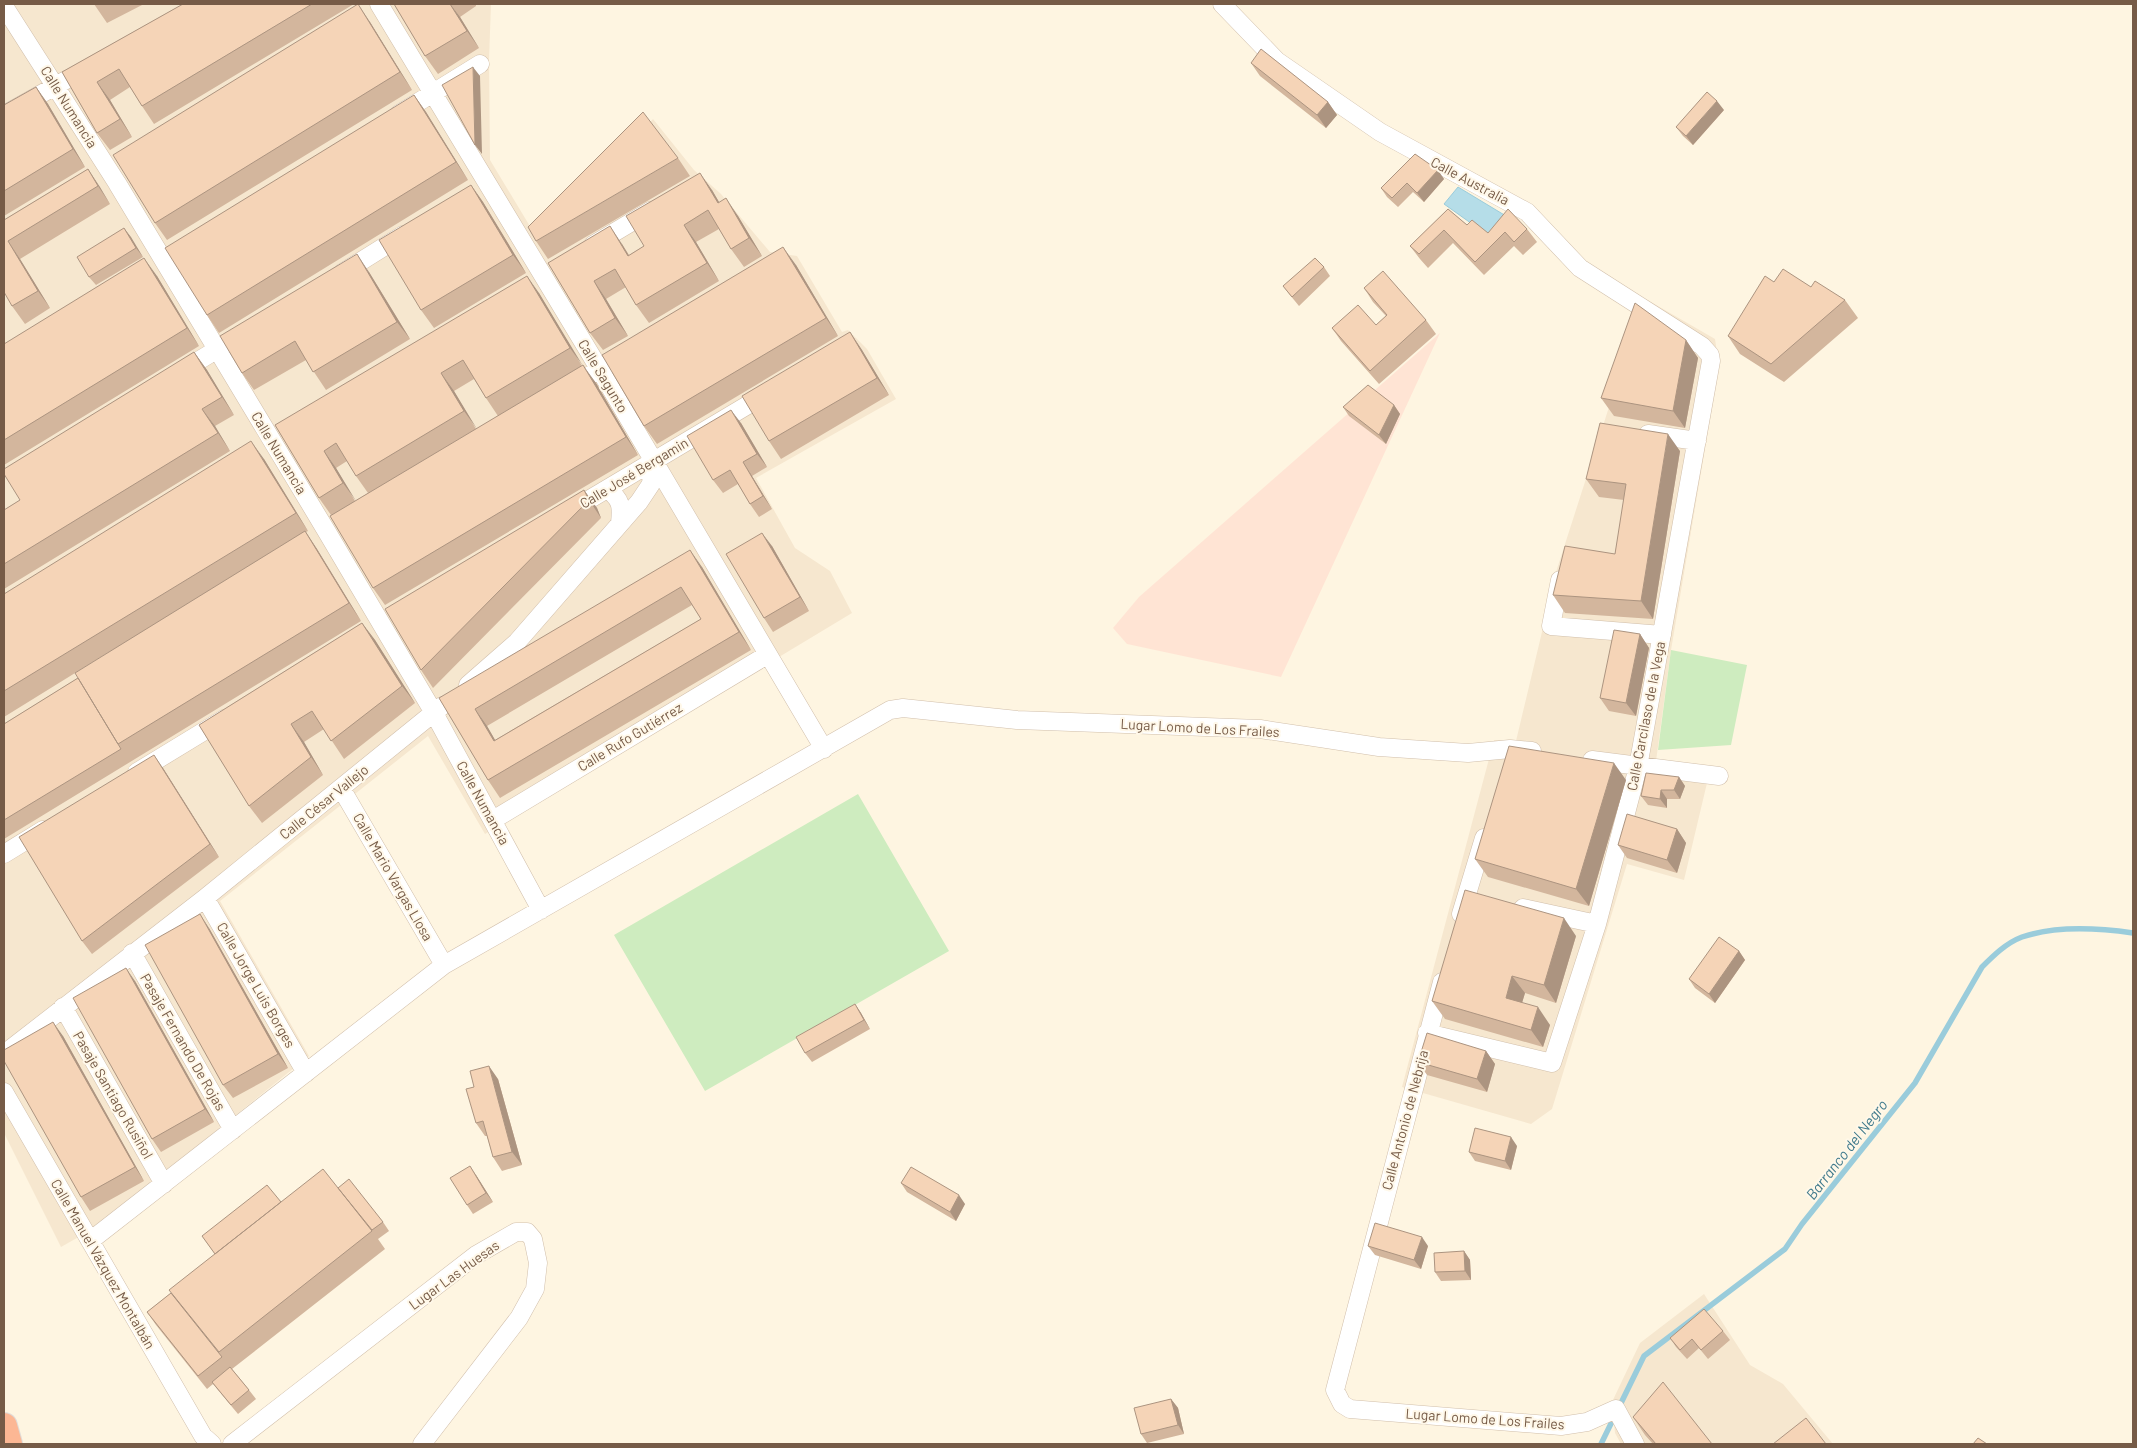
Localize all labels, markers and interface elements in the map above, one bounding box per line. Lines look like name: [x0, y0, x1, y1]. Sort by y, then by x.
street label: Calle Numancia: [37, 63, 101, 151]
street label: Calle Australia: [1428, 153, 1512, 208]
street label: Calle Sagunto: [575, 336, 632, 416]
street label: Calle Numancia: [248, 408, 311, 497]
street label: Calle José Bergamin: [576, 433, 691, 512]
street label: Calle Carcilaso de la Vega: [1623, 640, 1668, 792]
street label: Calle Rufo Gutiérrez: [574, 699, 685, 775]
street label: Lugar Lomo de Los Frailes: [1120, 715, 1280, 740]
street label: Calle Numancia: [453, 758, 514, 848]
street label: Calle César Vallejo: [276, 761, 372, 843]
street label: Calle Mario Vargas Llosa: [350, 810, 437, 944]
street label: Calle Jorge Luis Borges: [214, 919, 299, 1051]
street label: Pasaje Fernando De Rojas: [137, 970, 230, 1114]
street label: Pasaje Santiago Rusiñol: [70, 1028, 157, 1162]
street label: Calle Antonio de Nebrija: [1378, 1048, 1431, 1192]
water label: Barranco del Negro: [1802, 1096, 1891, 1203]
street label: Calle Manuel Vázquez Montalbán: [48, 1176, 159, 1352]
street label: Lugar Las Huesas: [405, 1236, 502, 1313]
street label: Lugar Lomo de Los Frailes: [1405, 1404, 1565, 1433]

